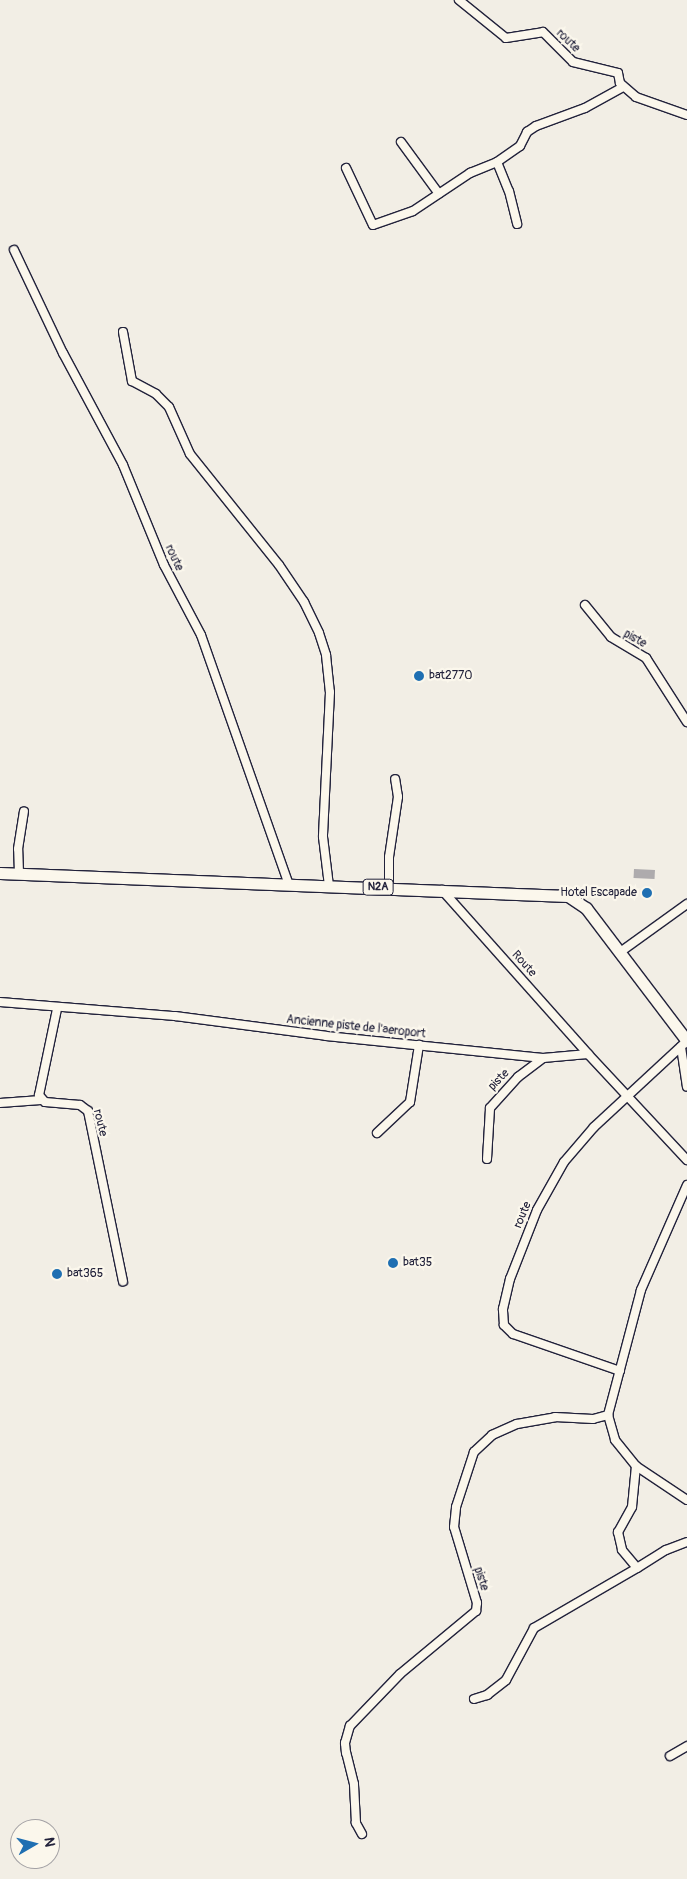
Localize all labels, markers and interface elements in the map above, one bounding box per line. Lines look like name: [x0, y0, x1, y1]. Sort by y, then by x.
street label: route: [553, 26, 583, 56]
street label: route: [162, 543, 186, 573]
street label: piste: [621, 627, 649, 651]
place label: bat2770: [429, 669, 473, 683]
marker: bat2770: [413, 670, 425, 682]
road number: N2A: [362, 879, 394, 896]
place label: Hotel Escapade: [560, 886, 637, 900]
marker: Hotel Escapade: [641, 887, 653, 899]
street label: Route: [509, 948, 539, 980]
street label: Ancienne piste de l'aeroport: [286, 1013, 426, 1041]
street label: piste: [486, 1066, 512, 1094]
street label: route: [90, 1108, 110, 1138]
street label: route: [511, 1200, 535, 1230]
place label: bat35: [403, 1256, 432, 1270]
marker: bat35: [387, 1257, 399, 1269]
place label: bat365: [67, 1267, 103, 1281]
marker: bat365: [51, 1268, 63, 1280]
street label: piste: [470, 1565, 492, 1593]
north arrow: [10, 1819, 60, 1869]
text: N: [40, 1836, 58, 1848]

